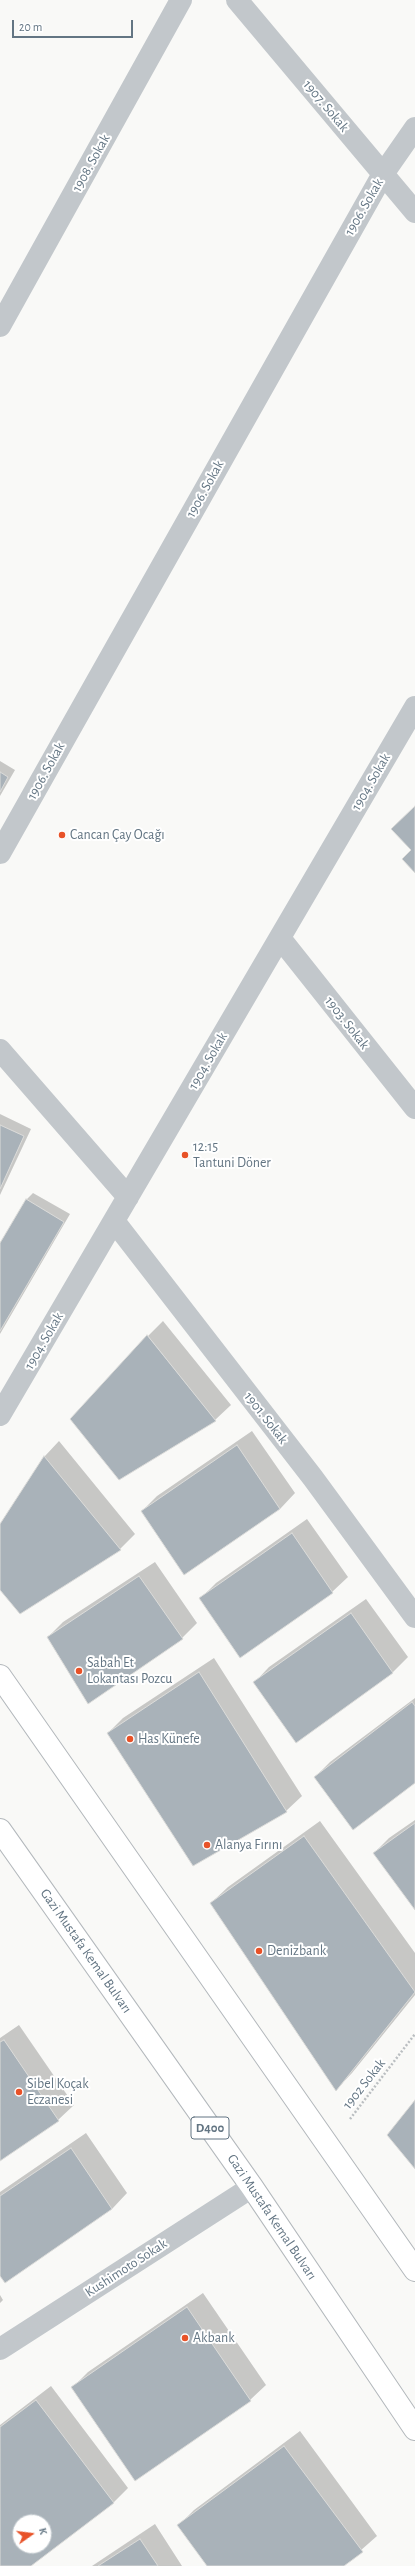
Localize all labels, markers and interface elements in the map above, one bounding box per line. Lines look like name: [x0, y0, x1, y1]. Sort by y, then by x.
scale bar: [14, 12, 135, 38]
text: 20 m: [19, 21, 42, 33]
street label: 1907. Sokak: [300, 77, 352, 135]
street label: 1908. Sokak: [68, 131, 114, 195]
street label: 1906. Sokak: [341, 176, 387, 238]
street label: 1906. Sokak: [182, 457, 228, 521]
street label: 1906. Sokak: [23, 739, 69, 803]
street label: 1904. Sokak: [348, 750, 394, 814]
place label: Cancan Çay Ocağı: [70, 827, 165, 843]
marker: Cancan Çay Ocağı: [57, 830, 67, 840]
street label: 1903. Sokak: [321, 993, 373, 1053]
street label: 1904. Sokak: [185, 1029, 231, 1093]
place label: 12:15 Tantuni Döner: [193, 1139, 271, 1172]
marker: 12:15 Tantuni Döner: [180, 1150, 190, 1160]
street label: 1904. Sokak: [21, 1309, 67, 1373]
street label: 1901. Sokak: [241, 1389, 291, 1447]
place label: Sabah Et Lokantası Pozcu: [87, 1655, 172, 1688]
marker: Sabah Et Lokantası Pozcu: [74, 1666, 84, 1676]
place label: Has Künefe: [138, 1731, 200, 1747]
marker: Has Künefe: [125, 1734, 135, 1744]
place label: Alanya Fırını: [215, 1837, 282, 1853]
marker: Alanya Fırını: [202, 1840, 212, 1850]
street label: Gazi Mustafa Kemal Bulvarı: [37, 1885, 135, 2017]
place label: Denizbank: [267, 1943, 326, 1959]
marker: Denizbank: [254, 1946, 264, 1956]
street label: 1902 Sokak: [339, 2055, 389, 2113]
place label: Sibel Koçak Eczanesi: [27, 2076, 89, 2108]
marker: Sibel Koçak Eczanesi: [14, 2087, 24, 2097]
road number: D400: [191, 2117, 229, 2139]
street label: Gazi Mustafa Kemal Bulvarı: [224, 2151, 320, 2283]
street label: Kushimoto Sokak: [82, 2235, 170, 2301]
place label: Akbank: [193, 2330, 235, 2346]
marker: Akbank: [180, 2333, 190, 2343]
north arrow: [12, 2514, 52, 2554]
text: K: [37, 2527, 49, 2536]

